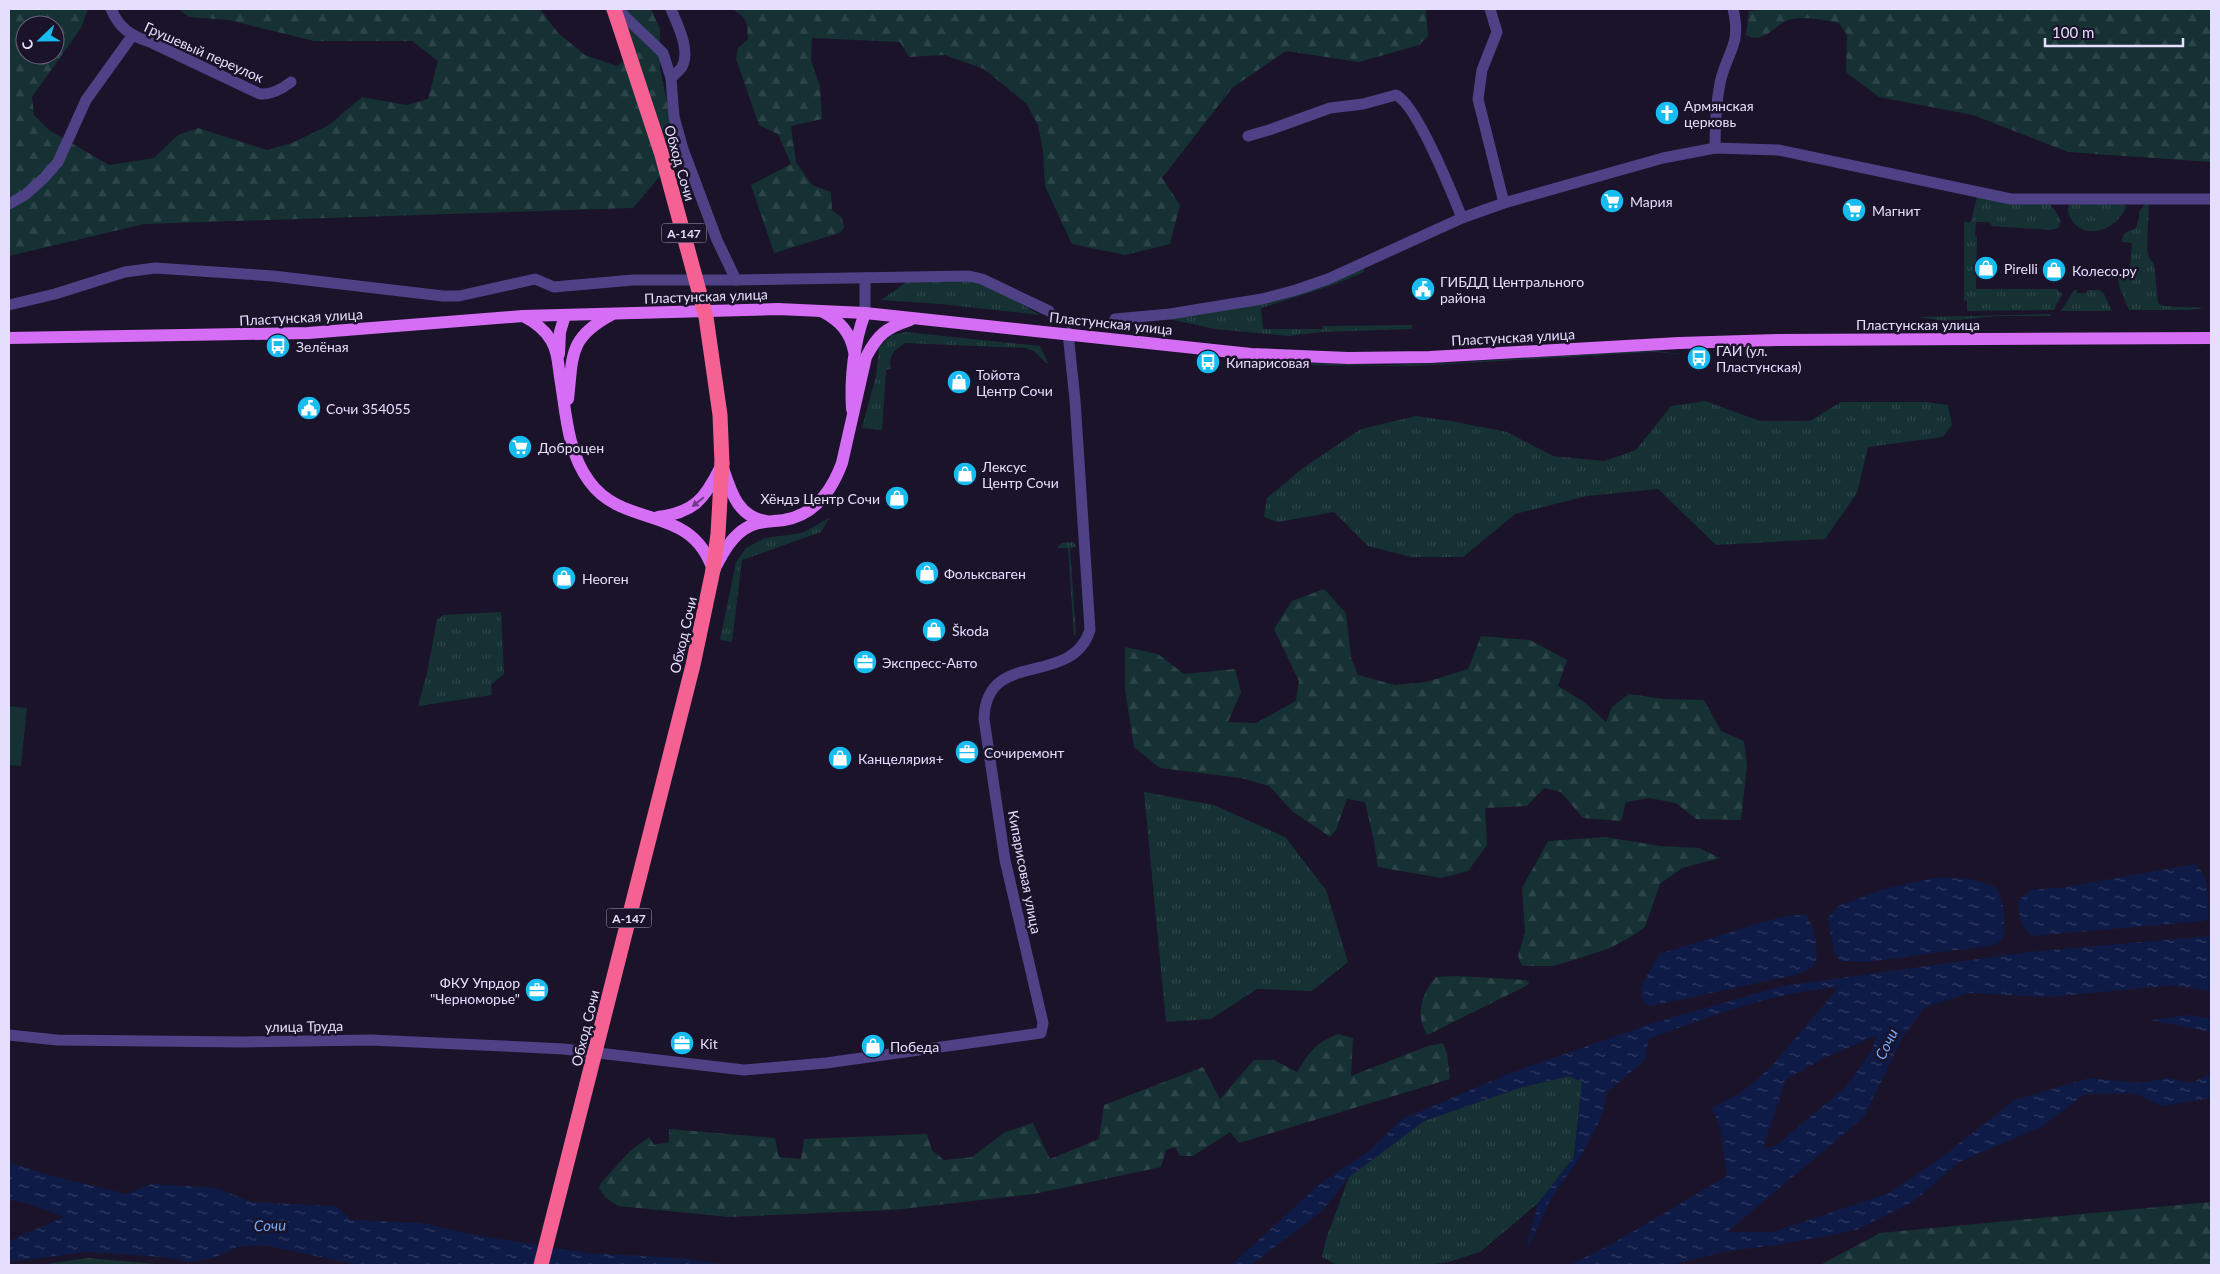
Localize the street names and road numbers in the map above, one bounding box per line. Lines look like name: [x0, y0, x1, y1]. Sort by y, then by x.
street label: Грушевый переулок: [142, 18, 267, 86]
street label: Обход Сочи: [661, 123, 699, 203]
road number: А-147: [662, 224, 706, 242]
street label: Пластунская улица: [644, 285, 768, 307]
street label: Пластунская улица: [239, 305, 363, 329]
street label: Пластунская улица: [1049, 308, 1173, 338]
street label: Пластунская улица: [1856, 316, 1980, 333]
street label: Пластунская улица: [1451, 325, 1575, 349]
street label: Обход Сочи: [666, 595, 700, 675]
street label: Кипарисовая улица: [1005, 809, 1045, 935]
road number: А-147: [606, 908, 652, 928]
street label: Обход Сочи: [567, 988, 603, 1068]
street label: улица Труда: [265, 1017, 343, 1035]

